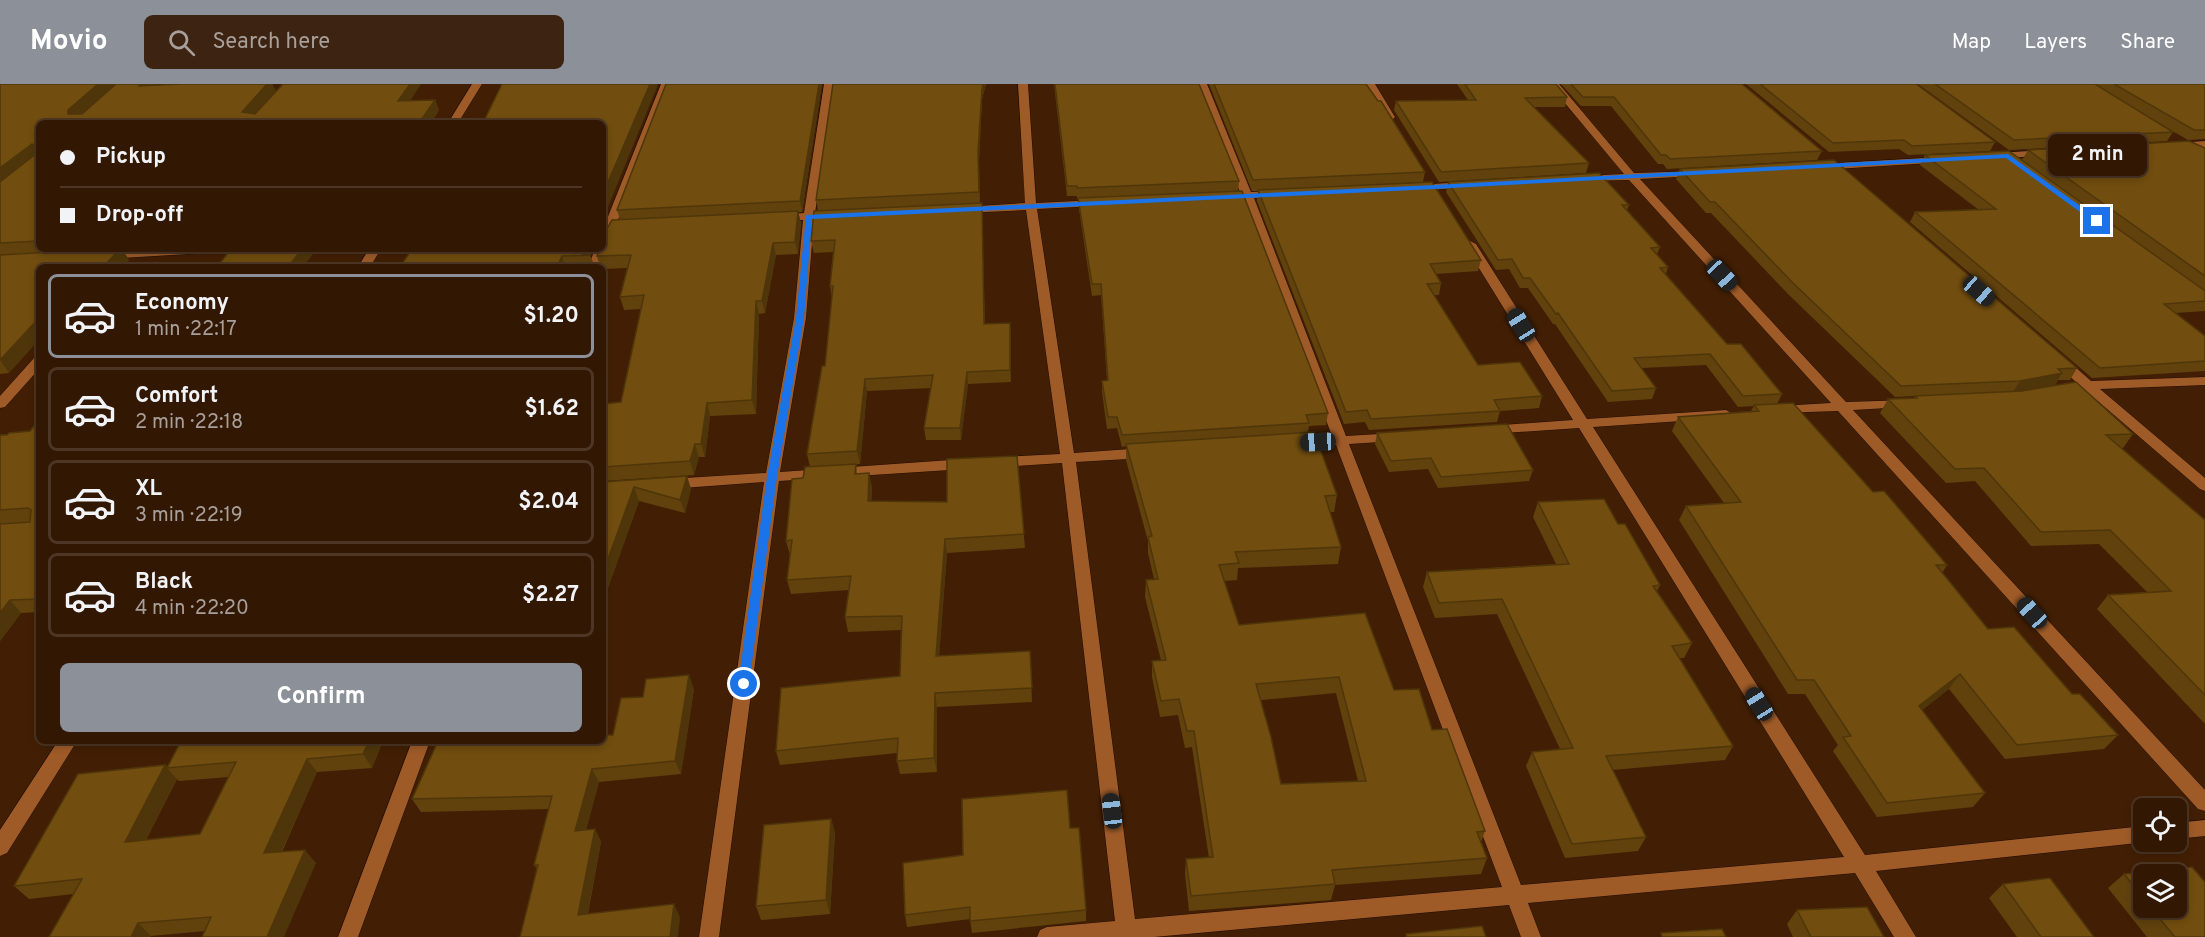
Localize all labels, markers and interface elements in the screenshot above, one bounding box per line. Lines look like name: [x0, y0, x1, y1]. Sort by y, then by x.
search box: [144, 15, 564, 69]
text: Movio: [30, 24, 108, 60]
icon: search: [165, 26, 198, 59]
text: Search here: [213, 29, 330, 56]
text: Map: [1952, 29, 1991, 56]
text: Layers: [2024, 29, 2087, 56]
text: Share: [2120, 29, 2175, 56]
callout: 2 min: [2048, 134, 2146, 176]
text: 2 min: [2071, 142, 2124, 168]
text: Pickup: [96, 144, 166, 171]
text: Drop-off: [96, 202, 183, 229]
route end: [2083, 207, 2110, 234]
car: [1703, 256, 1741, 294]
car: [1960, 272, 1998, 310]
icon: car: [63, 289, 117, 343]
text: Economy: [135, 290, 229, 317]
text: $1.20: [524, 303, 579, 330]
car: [1504, 305, 1538, 345]
text: 1 min · 22:17: [135, 317, 237, 343]
icon: car: [63, 382, 117, 436]
text: Comfort: [135, 383, 218, 410]
text: $1.62: [524, 396, 579, 423]
text: 2 min · 22:18: [135, 410, 243, 436]
car: [1300, 432, 1336, 452]
icon: car: [63, 475, 117, 529]
text: XL: [135, 476, 162, 503]
text: $2.04: [518, 489, 579, 516]
text: 3 min · 22:19: [135, 503, 243, 529]
icon: car: [63, 568, 117, 622]
text: Black: [135, 569, 193, 596]
text: $2.27: [522, 582, 579, 609]
car: [2013, 594, 2051, 632]
text: 4 min · 22:20: [135, 596, 249, 622]
button: Confirm: [60, 663, 582, 732]
route start: [730, 670, 757, 697]
car: [1742, 684, 1776, 724]
car: [1101, 792, 1123, 830]
map controls: [2133, 798, 2187, 918]
button: locate: [2133, 798, 2187, 852]
button: layers: [2133, 864, 2187, 918]

